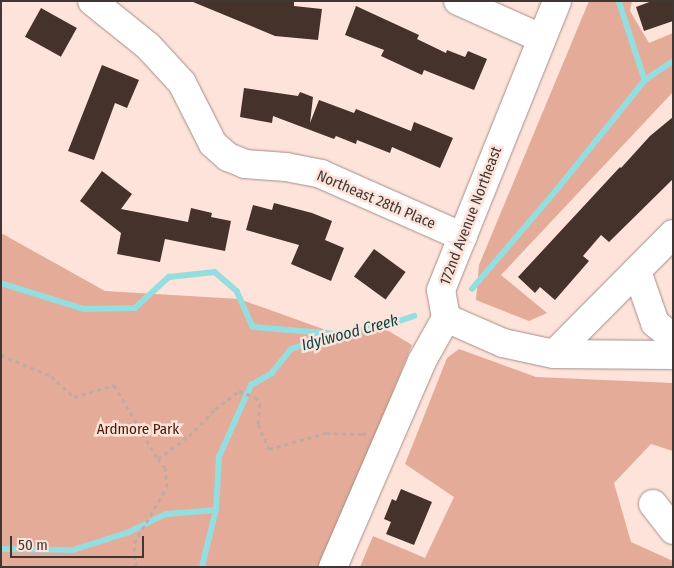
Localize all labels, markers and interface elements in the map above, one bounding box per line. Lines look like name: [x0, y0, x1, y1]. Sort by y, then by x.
street label: 172nd Avenue Northeast: [436, 144, 506, 288]
street label: Northeast 28th Place: [314, 167, 438, 233]
water label: Idylwood Creek: [300, 311, 400, 355]
park label: Ardmore Park: [97, 421, 179, 439]
scale bar: [12, 526, 146, 558]
text: 50 m: [18, 536, 48, 554]

